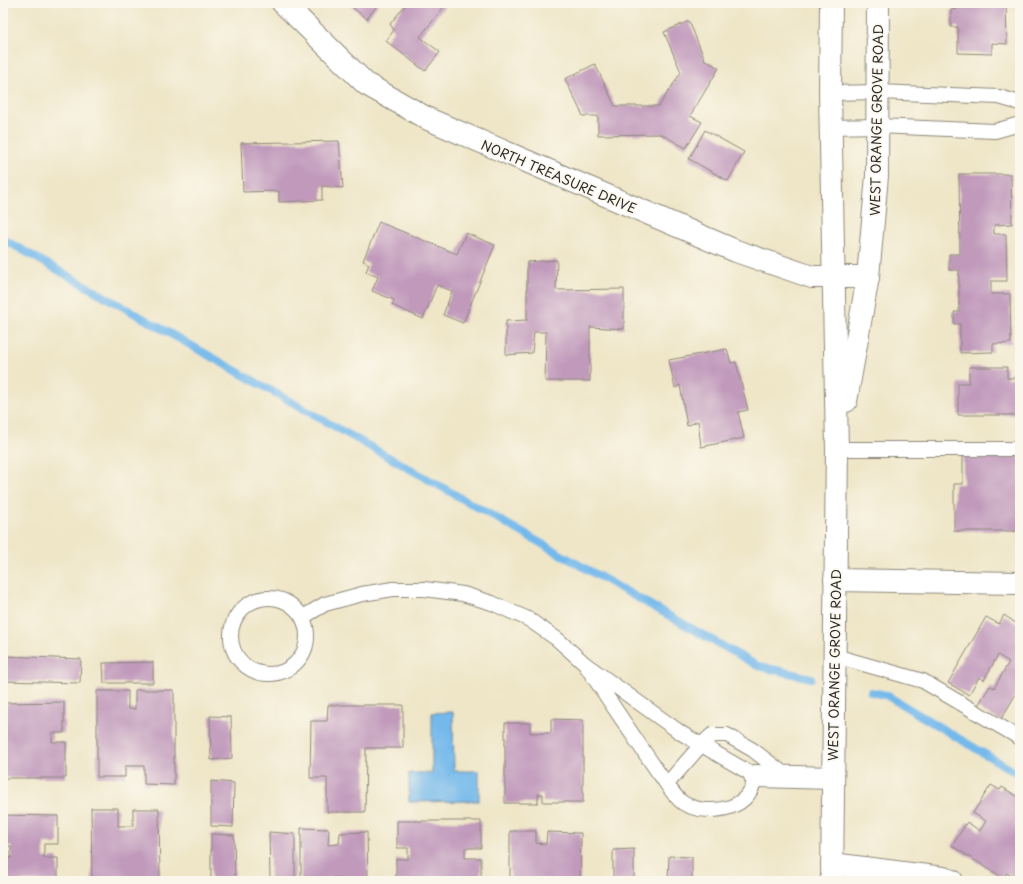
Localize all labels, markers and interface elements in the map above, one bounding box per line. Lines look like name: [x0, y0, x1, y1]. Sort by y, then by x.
street label: WEST ORANGE GROVE ROAD: [865, 24, 887, 216]
street label: NORTH TREASURE DRIVE: [478, 135, 640, 217]
street label: WEST ORANGE GROVE ROAD: [823, 569, 845, 761]

